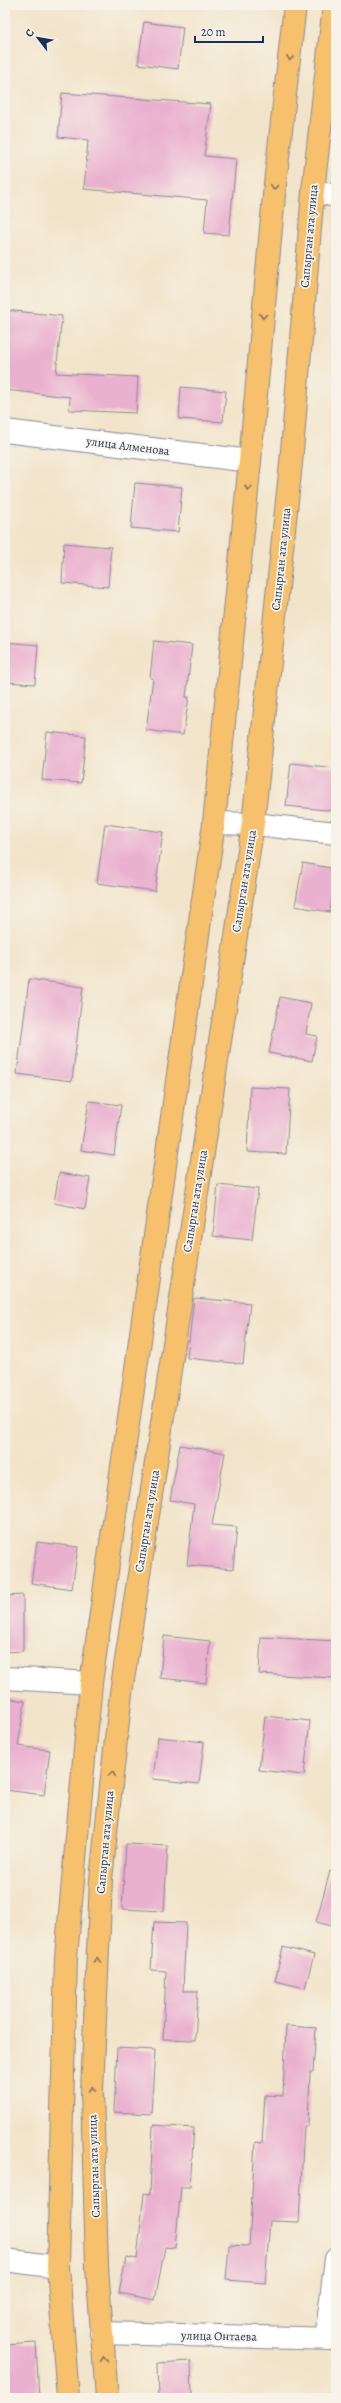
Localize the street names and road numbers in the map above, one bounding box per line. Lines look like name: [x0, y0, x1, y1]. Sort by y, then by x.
street label: Сапырган ата улица: [297, 183, 322, 288]
street label: улица Алменова: [84, 433, 171, 459]
street label: Сапырган ата улица: [268, 506, 294, 611]
street label: Сапырган ата улица: [228, 828, 260, 933]
street label: Сапырган ата улица: [179, 1148, 211, 1253]
street label: Сапырган ата улица: [131, 1468, 163, 1573]
street label: Сапырган ата улица: [93, 1789, 118, 1894]
street label: Сапырган ата улица: [84, 2114, 104, 2218]
street label: улица Онтаева: [180, 2327, 258, 2345]

